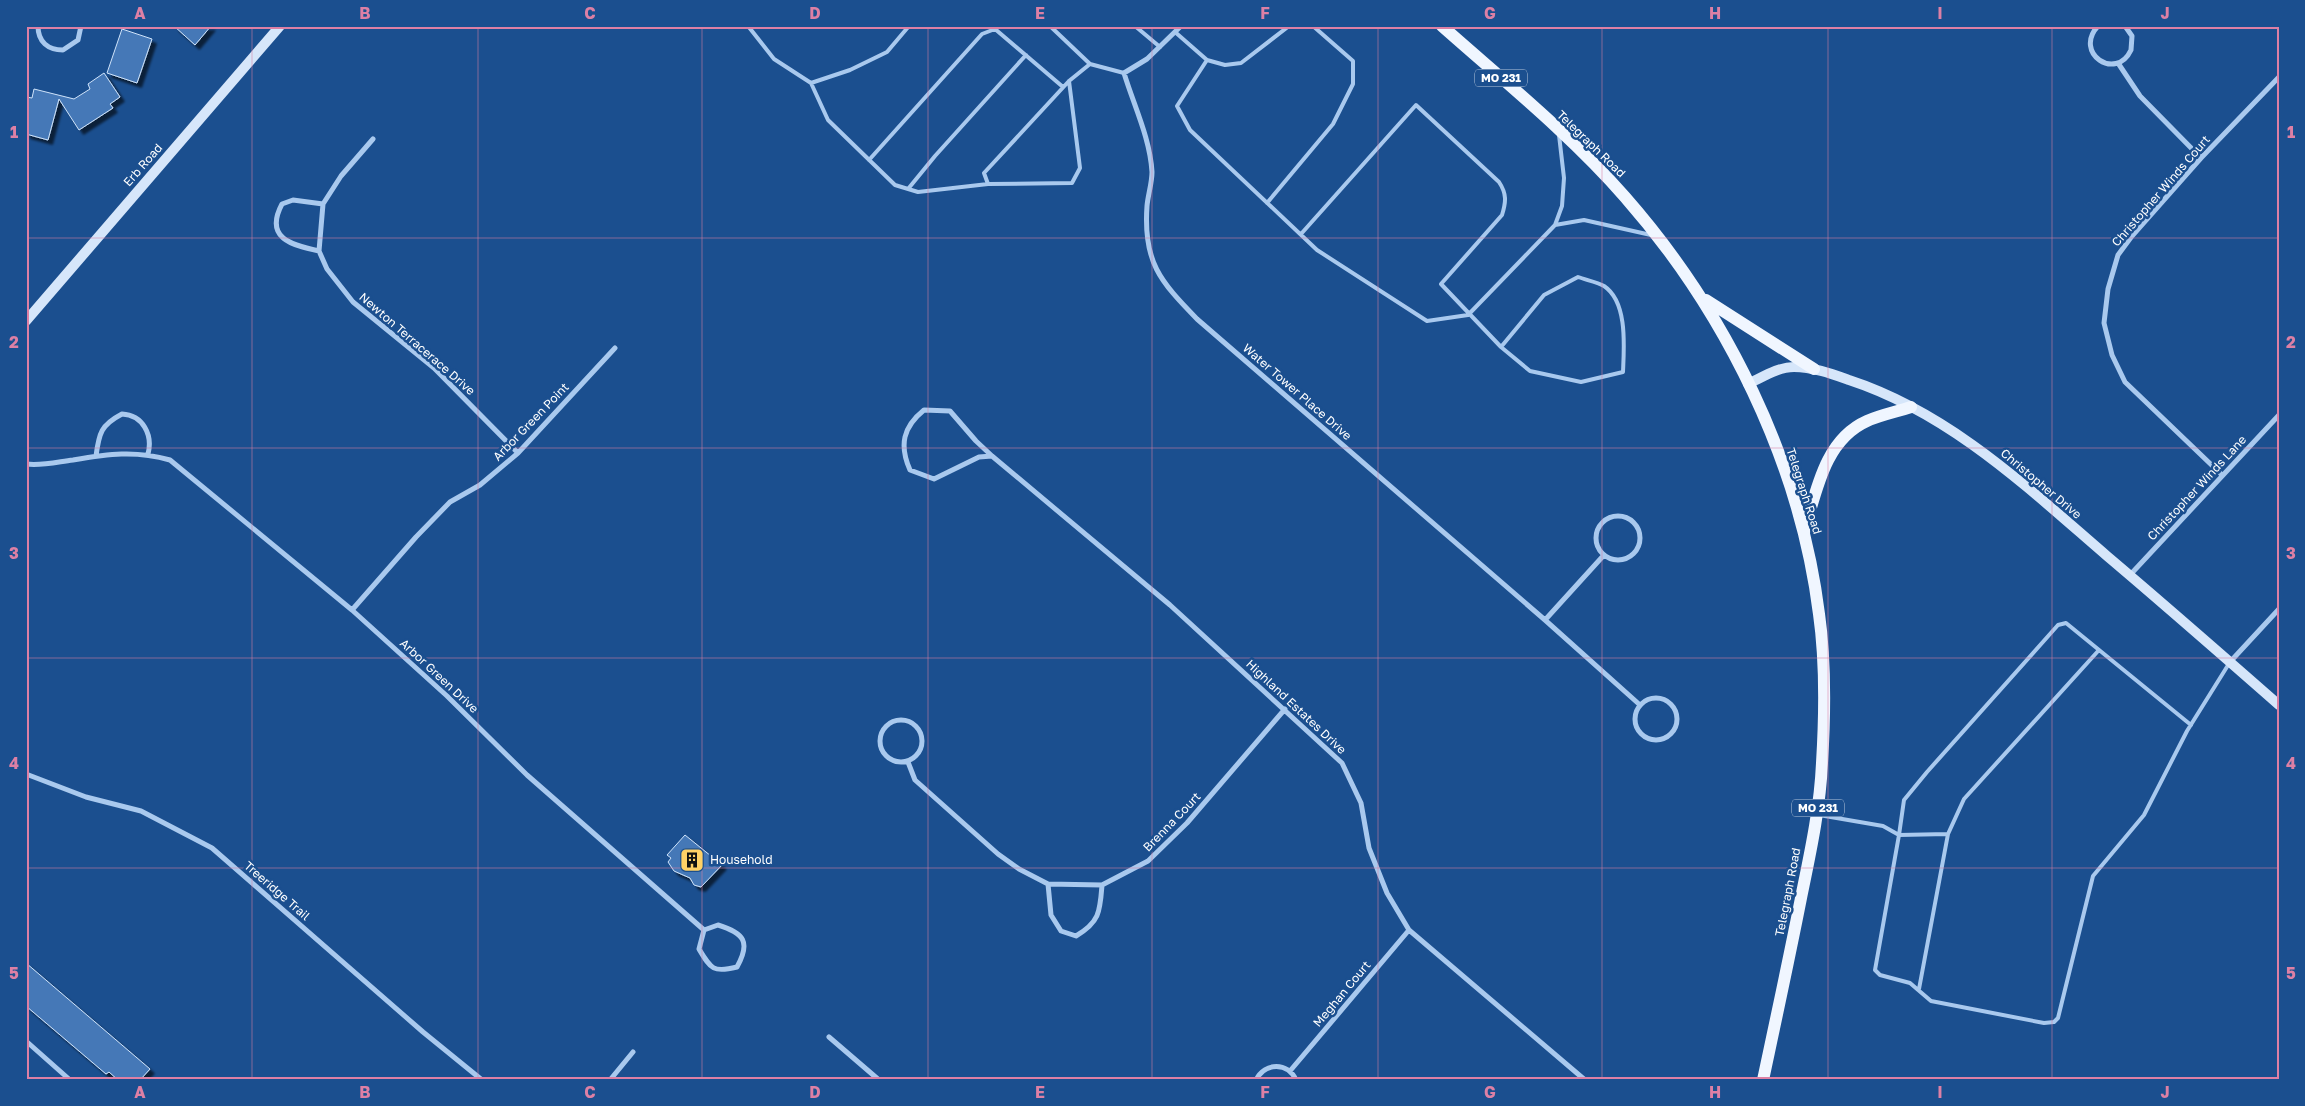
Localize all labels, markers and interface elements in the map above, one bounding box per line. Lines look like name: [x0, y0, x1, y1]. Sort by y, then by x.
text: A: [134, 3, 146, 23]
text: B: [359, 3, 371, 23]
text: C: [584, 3, 596, 23]
text: D: [809, 3, 821, 23]
text: E: [1035, 3, 1045, 23]
text: F: [1260, 3, 1270, 23]
text: G: [1484, 3, 1496, 23]
text: H: [1709, 3, 1721, 23]
text: I: [1937, 3, 1943, 23]
text: J: [2160, 3, 2170, 23]
road number: MO 231: [1475, 70, 1527, 86]
street label: Telegraph Road: [1554, 107, 1629, 180]
text: 1: [10, 122, 18, 142]
text: 1: [2287, 122, 2295, 142]
street label: Christopher Winds Court: [2108, 132, 2213, 249]
street label: Erb Road: [120, 140, 165, 189]
street label: Newton Terracerace Drive: [356, 289, 478, 398]
text: 2: [9, 332, 19, 352]
text: 2: [2286, 332, 2296, 352]
street label: Water Tower Place Drive: [1240, 340, 1355, 443]
street label: Arbor Green Point: [490, 379, 572, 464]
street label: Christopher Winds Lane: [2144, 432, 2249, 543]
street label: Christopher Drive: [1998, 445, 2085, 522]
street label: Telegraph Road: [1783, 446, 1825, 536]
text: 3: [9, 543, 19, 563]
text: 3: [2286, 543, 2296, 563]
street label: Arbor Green Drive: [397, 635, 482, 716]
street label: Highland Estates Drive: [1243, 656, 1350, 757]
text: 4: [9, 753, 19, 773]
text: 4: [2286, 753, 2296, 773]
street label: Brenna Court: [1140, 789, 1204, 854]
road number: MO 231: [1792, 800, 1844, 816]
street label: Telegraph Road: [1772, 846, 1803, 937]
building icon: Household: [679, 847, 705, 873]
place label: Household: [710, 852, 773, 867]
street label: Treeridge Trail: [241, 858, 313, 923]
street label: Meghan Court: [1310, 957, 1374, 1030]
text: 5: [9, 963, 19, 983]
text: 5: [2286, 963, 2296, 983]
text: A: [134, 1082, 146, 1102]
text: B: [359, 1082, 371, 1102]
text: C: [584, 1082, 596, 1102]
text: D: [809, 1082, 821, 1102]
text: E: [1035, 1082, 1045, 1102]
text: F: [1260, 1082, 1270, 1102]
text: G: [1484, 1082, 1496, 1102]
text: H: [1709, 1082, 1721, 1102]
text: I: [1937, 1082, 1943, 1102]
text: J: [2160, 1082, 2170, 1102]

